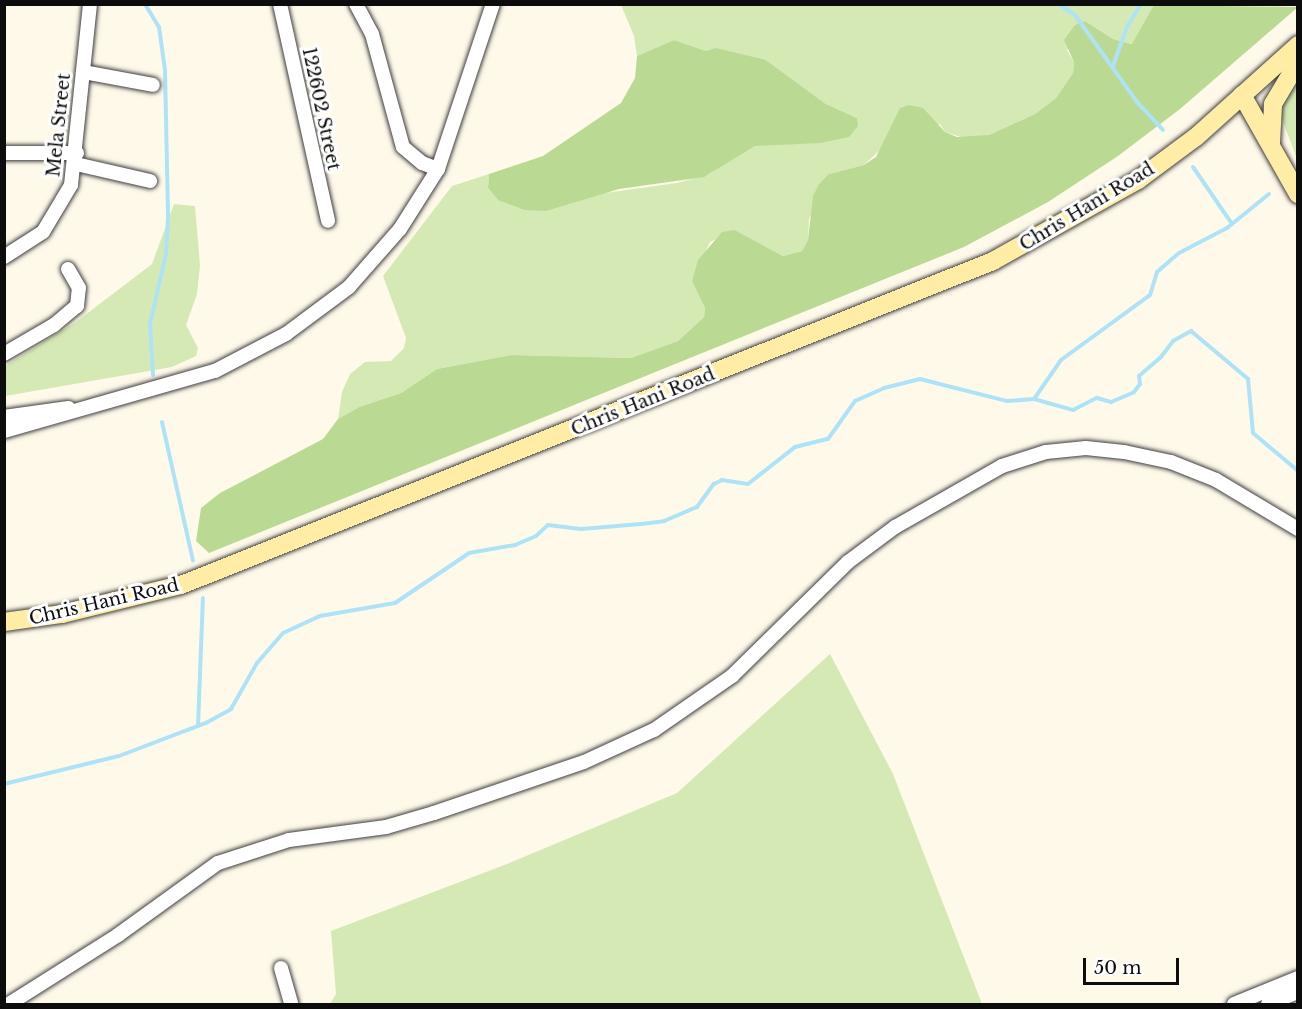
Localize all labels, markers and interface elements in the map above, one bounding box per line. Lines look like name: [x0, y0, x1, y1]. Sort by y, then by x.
street label: 122602 Street: [297, 46, 345, 172]
street label: Mela Street: [43, 72, 75, 178]
street label: Chris Hani Road: [1016, 158, 1158, 256]
street label: Chris Hani Road: [568, 363, 718, 441]
street label: Chris Hani Road: [27, 574, 181, 630]
scale bar: [1086, 946, 1182, 984]
text: 50 m: [1094, 957, 1142, 979]

